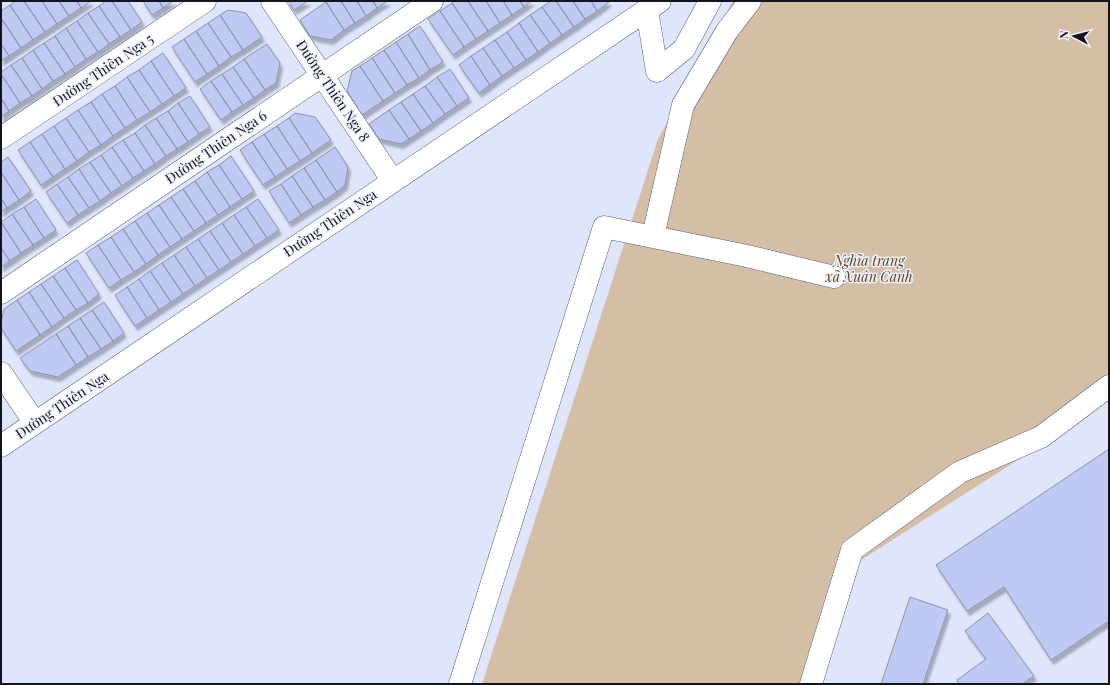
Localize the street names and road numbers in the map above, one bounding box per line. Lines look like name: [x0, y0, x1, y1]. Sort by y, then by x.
street label: Đường Thiên Nga 5: [49, 29, 157, 110]
street label: Đường Thiên Nga 8: [292, 36, 375, 145]
street label: Đường Thiên Nga 6: [161, 105, 270, 188]
street label: Đường Thiên Nga: [279, 184, 380, 261]
street label: Đường Thiên Nga: [11, 366, 112, 443]

